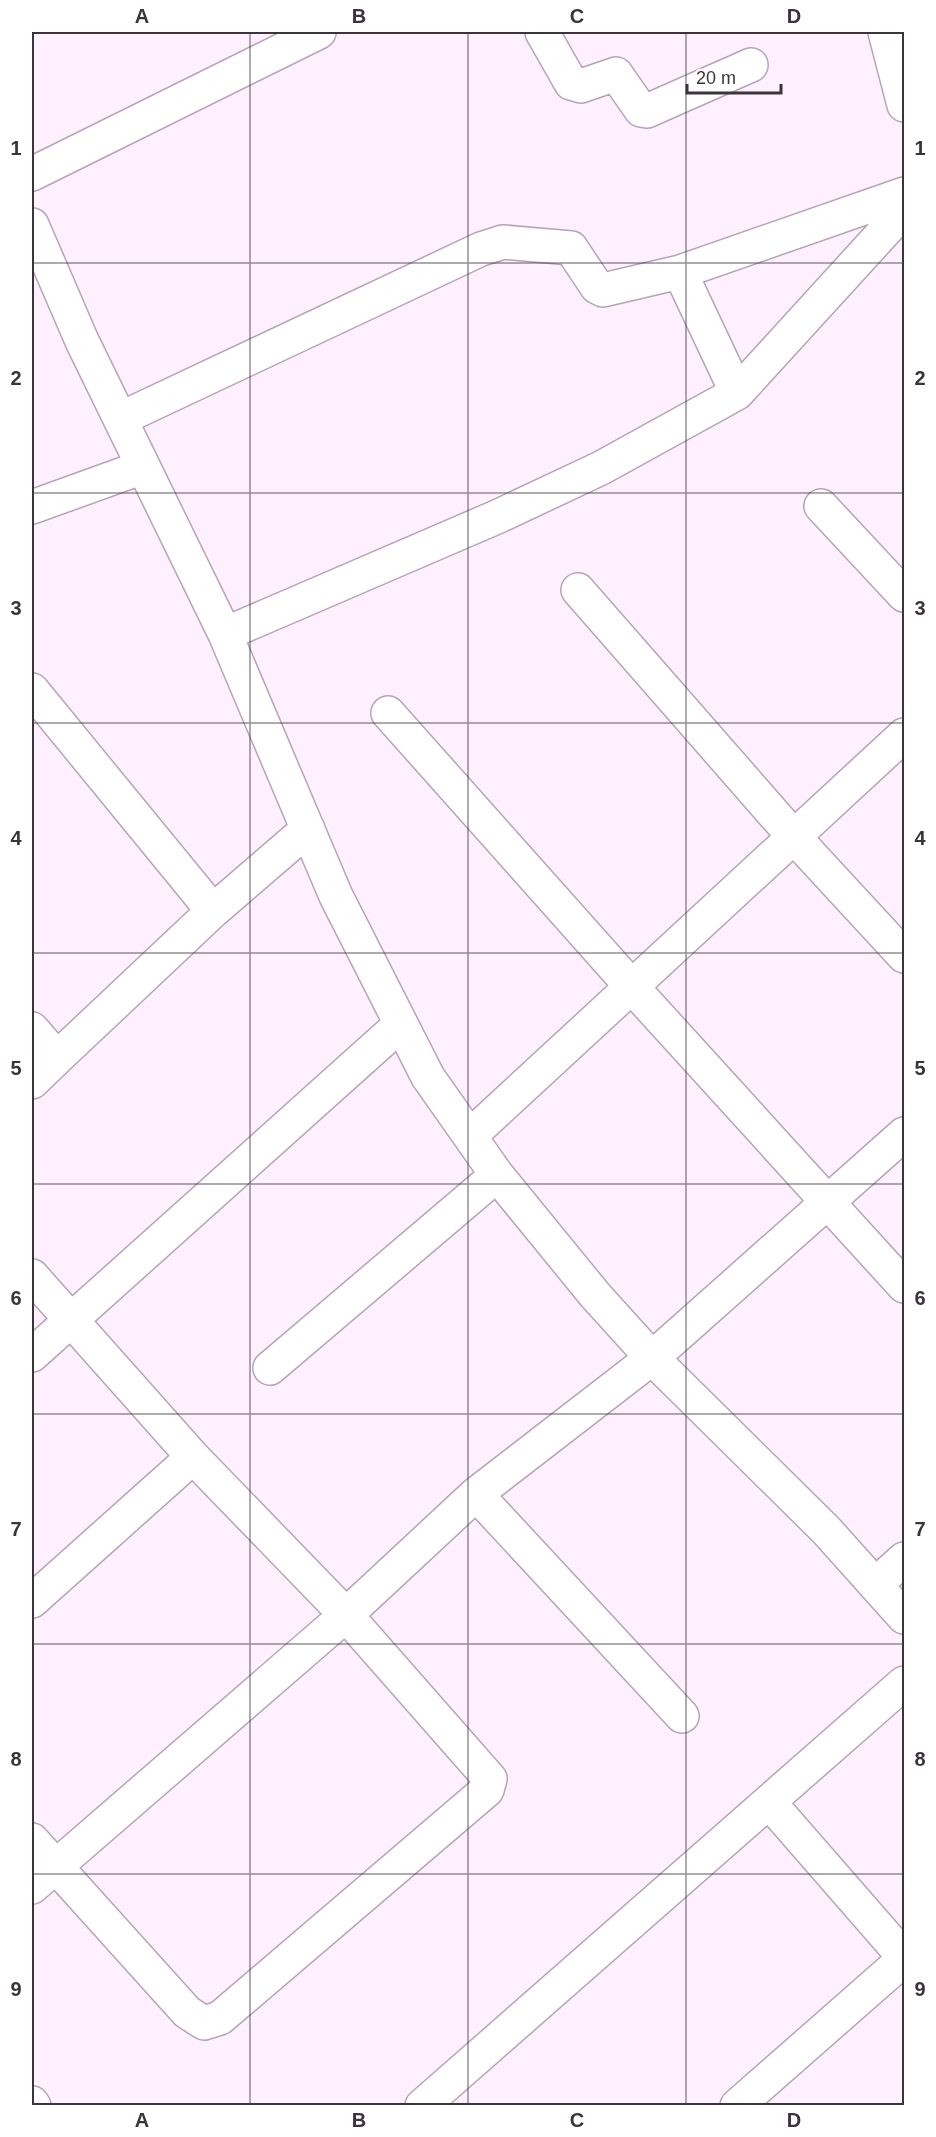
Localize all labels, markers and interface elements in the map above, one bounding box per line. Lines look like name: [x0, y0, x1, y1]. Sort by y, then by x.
text: A: [135, 5, 149, 27]
text: B: [352, 5, 366, 27]
text: C: [570, 5, 584, 27]
text: D: [787, 5, 801, 27]
scale bar: [687, 57, 782, 95]
text: 20 m: [696, 68, 736, 88]
text: 1: [10, 137, 22, 159]
text: 1: [914, 137, 926, 159]
text: 2: [10, 367, 22, 389]
text: 2: [914, 367, 926, 389]
text: 3: [10, 597, 22, 619]
text: 3: [914, 597, 926, 619]
text: 4: [10, 827, 22, 849]
text: 4: [914, 827, 926, 849]
text: 5: [10, 1057, 22, 1079]
text: 5: [914, 1057, 926, 1079]
text: 6: [10, 1287, 22, 1309]
text: 6: [914, 1287, 926, 1309]
text: 7: [10, 1518, 22, 1540]
text: 7: [914, 1518, 926, 1540]
text: 8: [10, 1748, 22, 1770]
text: 8: [914, 1748, 926, 1770]
text: 9: [10, 1978, 22, 2000]
text: 9: [914, 1978, 926, 2000]
text: A: [135, 2109, 149, 2131]
text: B: [352, 2109, 366, 2131]
text: C: [570, 2109, 584, 2131]
text: D: [787, 2109, 801, 2131]

